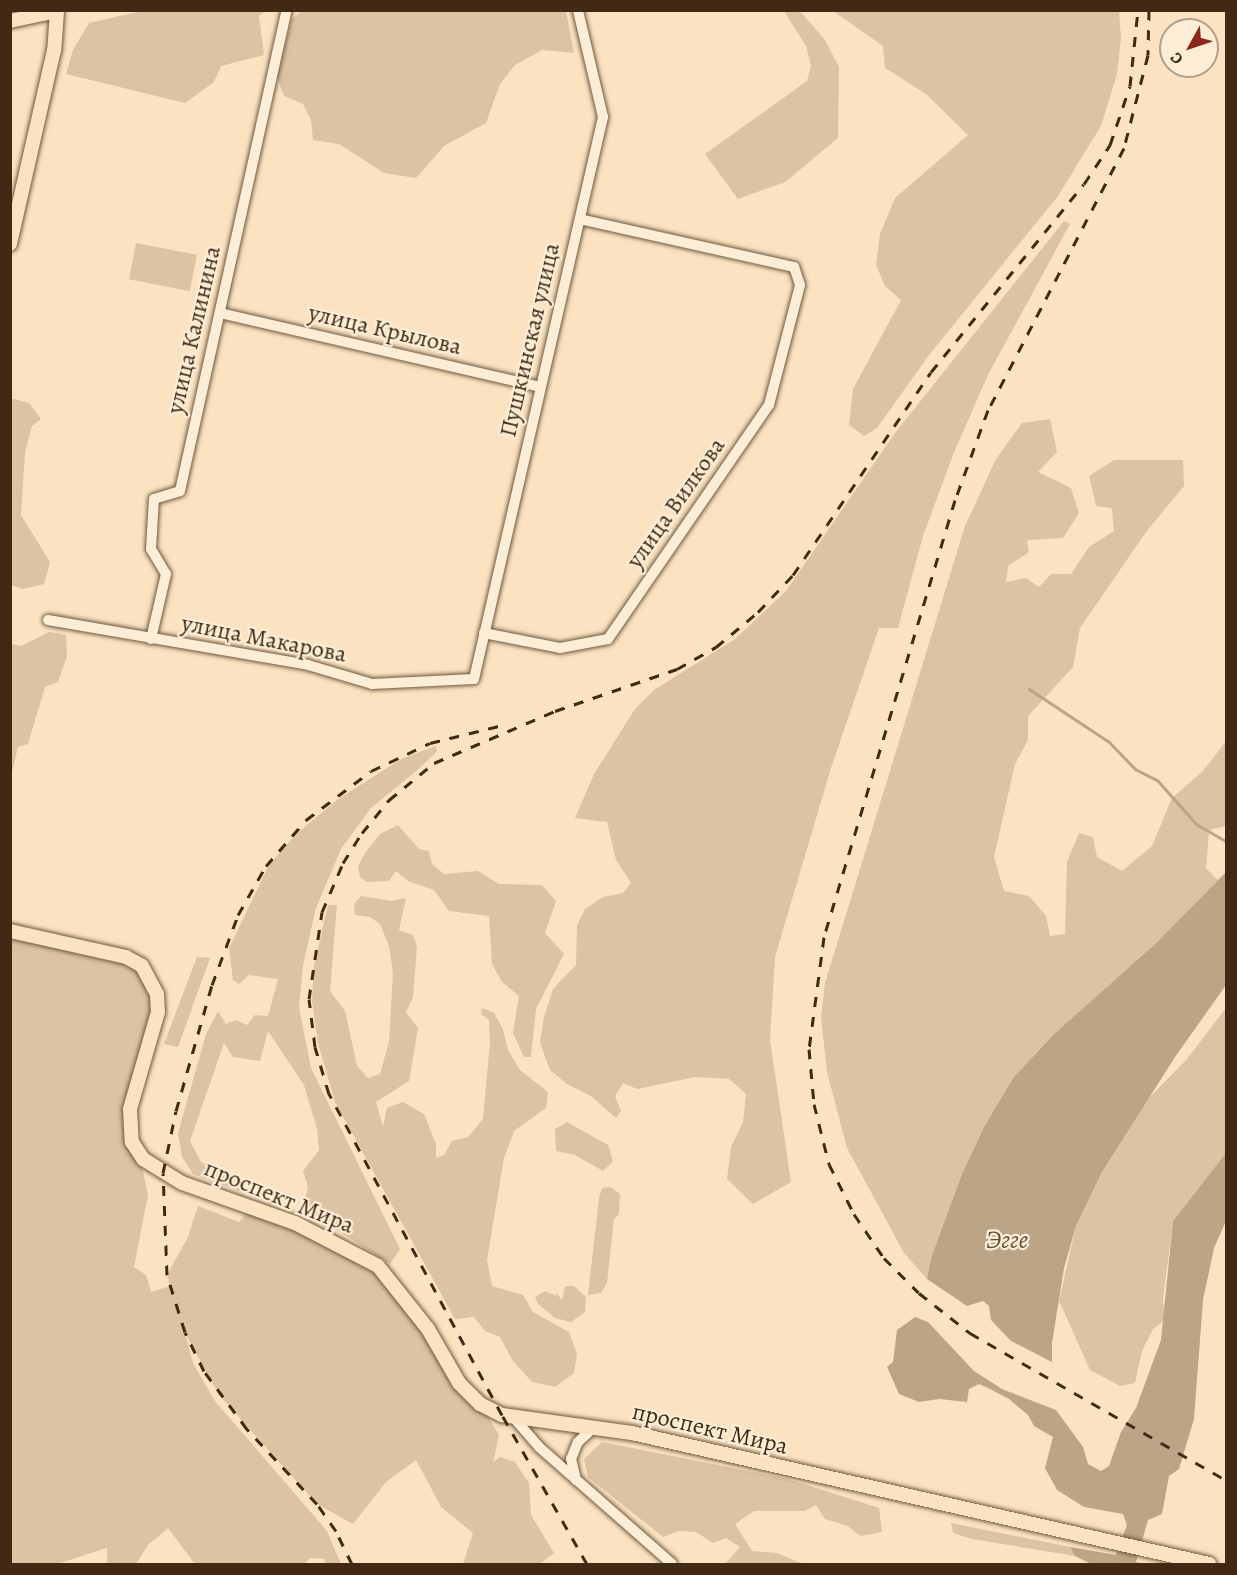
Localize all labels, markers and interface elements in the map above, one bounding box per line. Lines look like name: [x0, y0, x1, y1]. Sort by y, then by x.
north arrow: [1159, 18, 1219, 78]
text: С: [1165, 47, 1188, 69]
street label: Пушкинская улица: [494, 240, 566, 440]
street label: улица Калинина: [161, 243, 227, 417]
street label: улица Крылова: [306, 298, 464, 362]
street label: улица Вилкова: [620, 432, 732, 574]
street label: улица Макарова: [179, 609, 349, 669]
street label: проспект Мира: [200, 1154, 358, 1240]
water label: Эгге: [986, 1224, 1028, 1256]
street label: проспект Мира: [629, 1397, 791, 1461]

